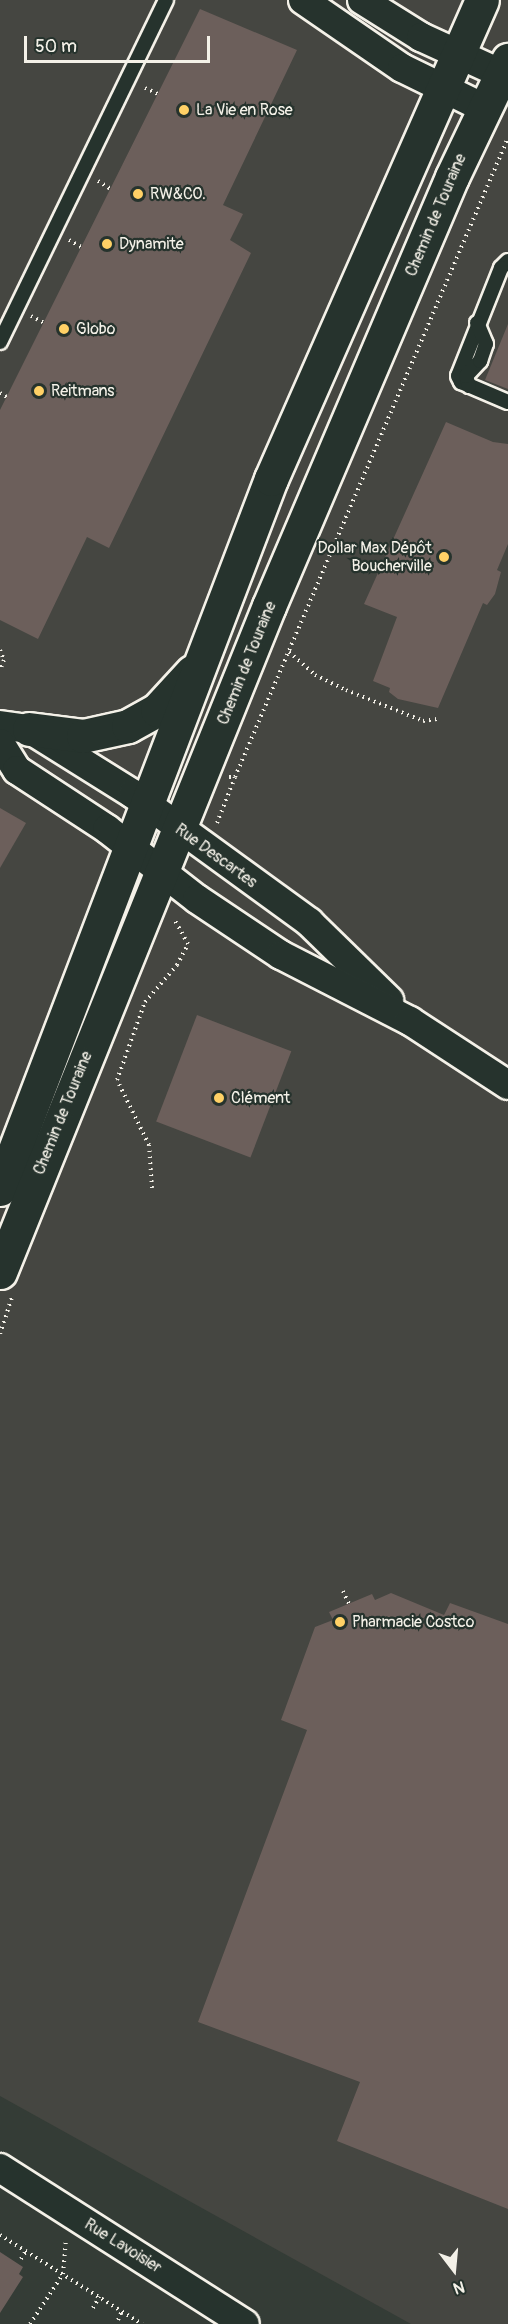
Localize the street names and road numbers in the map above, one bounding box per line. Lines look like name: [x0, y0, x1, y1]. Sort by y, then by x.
street label: Chemin de Touraine: [401, 151, 471, 279]
street label: Chemin de Touraine: [213, 598, 281, 728]
street label: Rue Descartes: [171, 820, 261, 892]
street label: Chemin de Touraine: [29, 1048, 97, 1178]
street label: Rue Lavoisier: [81, 2215, 165, 2277]

